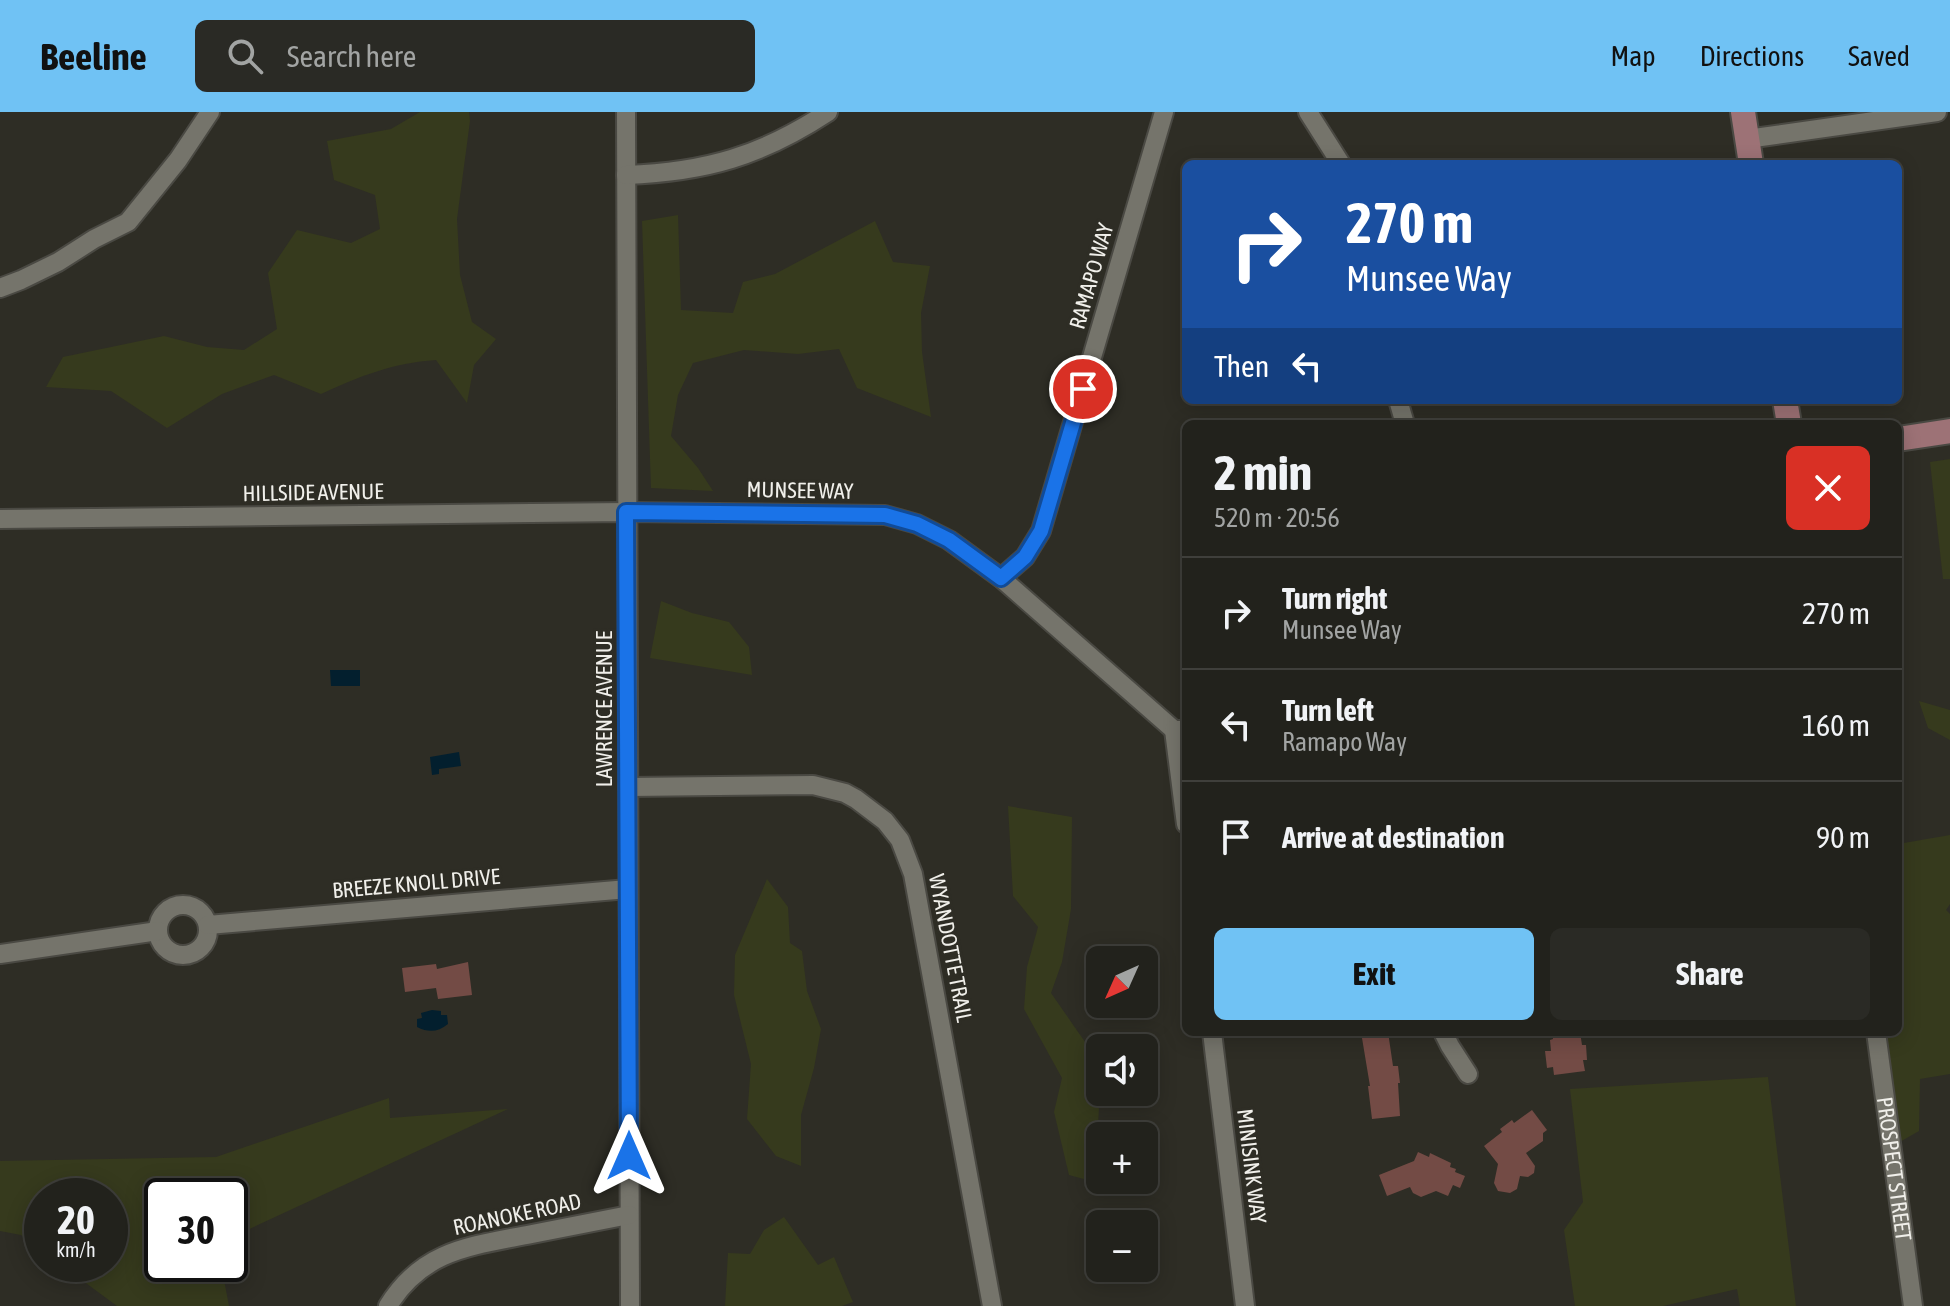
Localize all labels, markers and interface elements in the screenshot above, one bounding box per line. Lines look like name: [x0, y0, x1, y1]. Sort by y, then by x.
search box: [195, 20, 755, 92]
icon: search: [223, 34, 267, 78]
text: Beeline: [40, 35, 147, 78]
text: Search here: [287, 39, 416, 73]
text: Map: [1611, 40, 1656, 72]
text: Directions: [1700, 40, 1804, 72]
text: Saved: [1848, 40, 1910, 72]
text: 270 m: [1346, 191, 1473, 255]
icon: right: [1214, 192, 1318, 296]
street label: RAMAPO WAY: [1063, 220, 1119, 332]
text: Munsee Way: [1346, 257, 1512, 299]
icon: left: [1285, 344, 1329, 388]
text: Then: [1214, 349, 1269, 383]
pin: [1049, 355, 1117, 423]
icon: arrive: [1061, 367, 1105, 411]
text: 2 min: [1214, 445, 1312, 500]
button: close: [1786, 446, 1870, 530]
street label: MUNSEE WAY: [746, 476, 854, 504]
street label: HILLSIDE AVENUE: [242, 478, 384, 506]
text: 520 m · 20:56: [1214, 503, 1340, 533]
text: Turn right: [1282, 581, 1388, 615]
icon: right: [1214, 591, 1258, 635]
text: 270 m: [1802, 596, 1870, 630]
text: Munsee Way: [1282, 615, 1402, 645]
street label: LAWRENCE AVENUE: [591, 630, 617, 787]
text: Turn left: [1282, 693, 1374, 727]
icon: left: [1214, 703, 1258, 747]
text: 160 m: [1802, 708, 1870, 742]
text: Ramapo Way: [1282, 727, 1407, 757]
icon: arrive: [1214, 815, 1258, 859]
text: Arrive at destination: [1282, 820, 1504, 854]
text: 90 m: [1816, 820, 1870, 854]
street label: BREEZE KNOLL DRIVE: [331, 863, 502, 903]
street label: WYANDOTTE TRAIL: [924, 872, 978, 1025]
button: Exit: [1214, 928, 1534, 1020]
button: Share: [1550, 928, 1870, 1020]
north arrow: [1086, 946, 1158, 1018]
map controls: [1086, 946, 1158, 1282]
button: sound: [1086, 1034, 1158, 1106]
street label: PROSPECT STREET: [1872, 1095, 1917, 1243]
street label: MINISINK WAY: [1232, 1107, 1272, 1225]
position arrow: [587, 1114, 671, 1198]
button: +: [1086, 1122, 1158, 1194]
speed limit sign: 30: [144, 1178, 248, 1282]
street label: ROANOKE ROAD: [451, 1188, 583, 1240]
text: 20: [57, 1197, 95, 1242]
button: −: [1086, 1210, 1158, 1282]
text: km/h: [56, 1238, 96, 1261]

